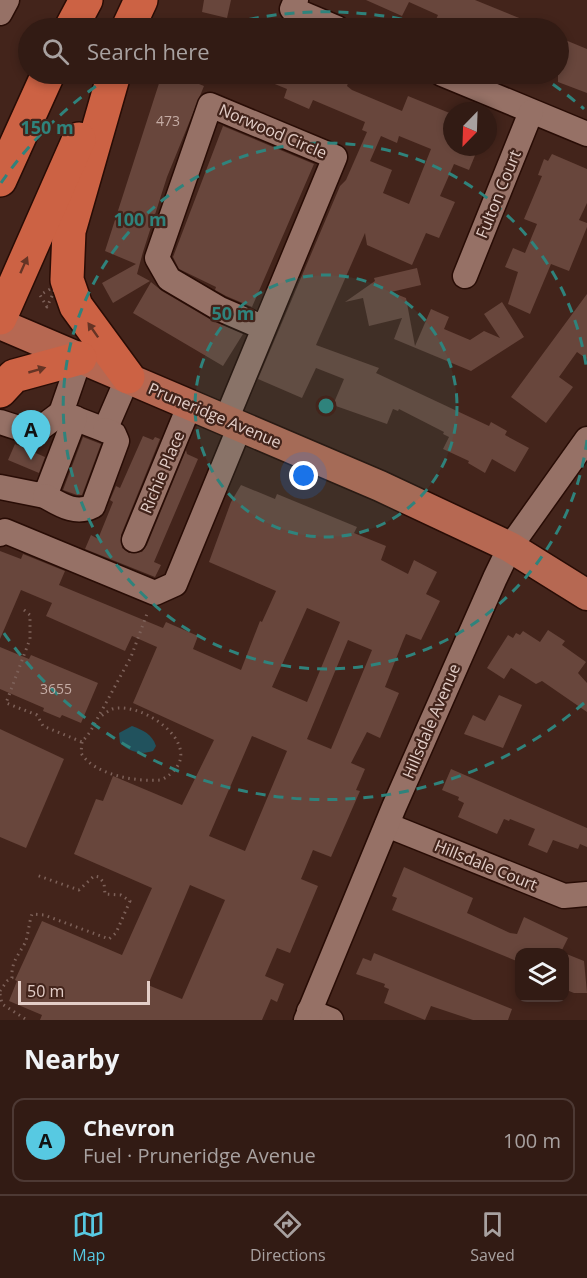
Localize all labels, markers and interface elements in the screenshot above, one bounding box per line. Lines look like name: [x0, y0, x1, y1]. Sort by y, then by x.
search box: [18, 18, 569, 84]
icon: search: [39, 35, 72, 68]
text: Search here: [87, 36, 210, 66]
street label: Norwood Circle: [216, 98, 330, 164]
north arrow: [443, 102, 497, 156]
house number: 473: [156, 111, 180, 130]
text: 150 m: [20, 115, 74, 139]
street label: Fulton Court: [470, 146, 526, 241]
text: 100 m: [113, 207, 167, 231]
one-way arrow: [19, 256, 28, 273]
text: 50 m: [212, 301, 254, 325]
one-way arrow: [87, 323, 99, 339]
one-way arrow: [29, 365, 47, 374]
street label: Pruneridge Avenue: [145, 377, 285, 453]
centre of rings: [316, 396, 336, 416]
pin: A: [12, 410, 51, 460]
street label: Richie Place: [135, 427, 189, 517]
your location: [289, 461, 318, 490]
street label: Hillsdale Avenue: [397, 660, 465, 782]
house number: 3655: [40, 679, 72, 698]
street label: Hillsdale Court: [431, 834, 541, 896]
map controls: [515, 948, 569, 1002]
button: layers: [515, 948, 569, 1002]
scale bar: [18, 978, 150, 1006]
text: 50 m: [27, 980, 64, 1002]
text: Nearby: [24, 1041, 119, 1077]
text: Chevron: [83, 1112, 175, 1142]
text: A: [39, 1127, 52, 1154]
text: 100 m: [503, 1127, 561, 1154]
text: Fuel · Pruneridge Avenue: [83, 1142, 316, 1169]
tab: Map: [72, 1208, 105, 1266]
tab: Directions: [250, 1208, 326, 1266]
tab: Saved: [470, 1208, 515, 1266]

